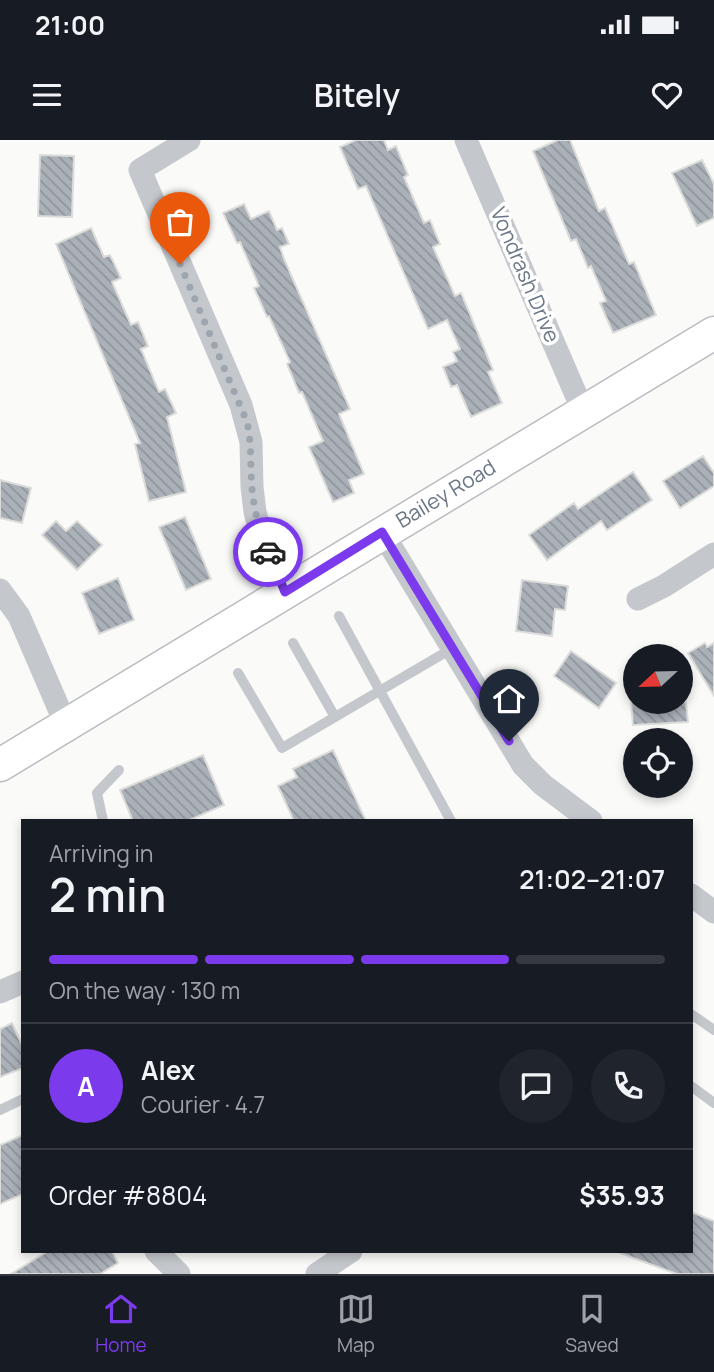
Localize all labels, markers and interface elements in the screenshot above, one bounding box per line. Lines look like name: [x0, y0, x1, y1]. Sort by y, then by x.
text: 21:00: [35, 7, 105, 43]
text: Bitely: [314, 73, 400, 117]
icon: menu: [28, 76, 66, 114]
icon: heart: [648, 76, 686, 114]
pin: [150, 192, 210, 264]
icon: bag: [161, 203, 199, 241]
street label: Vondrash Drive: [485, 203, 567, 346]
street label: Bailey Road: [391, 452, 500, 534]
courier: [233, 517, 303, 587]
icon: car: [249, 533, 287, 571]
north arrow: [623, 644, 693, 714]
map controls: [623, 644, 693, 798]
pin: [479, 669, 539, 741]
icon: home: [490, 680, 528, 718]
button: locate: [623, 728, 693, 798]
text: Arriving in: [49, 837, 154, 869]
text: 21:02–21:07: [519, 861, 665, 897]
text: 2 min: [49, 863, 166, 926]
text: On the way · 130 m: [49, 974, 240, 1006]
button: chat: [499, 1049, 573, 1123]
button: phone: [591, 1049, 665, 1123]
text: Alex: [141, 1052, 195, 1088]
text: A: [77, 1068, 95, 1104]
text: Courier · 4.7: [141, 1088, 265, 1120]
text: Order #8804: [49, 1177, 207, 1213]
text: $35.93: [579, 1177, 665, 1213]
tab: Home: [95, 1290, 147, 1358]
tab: Map: [337, 1290, 375, 1358]
tab: Saved: [565, 1290, 619, 1358]

